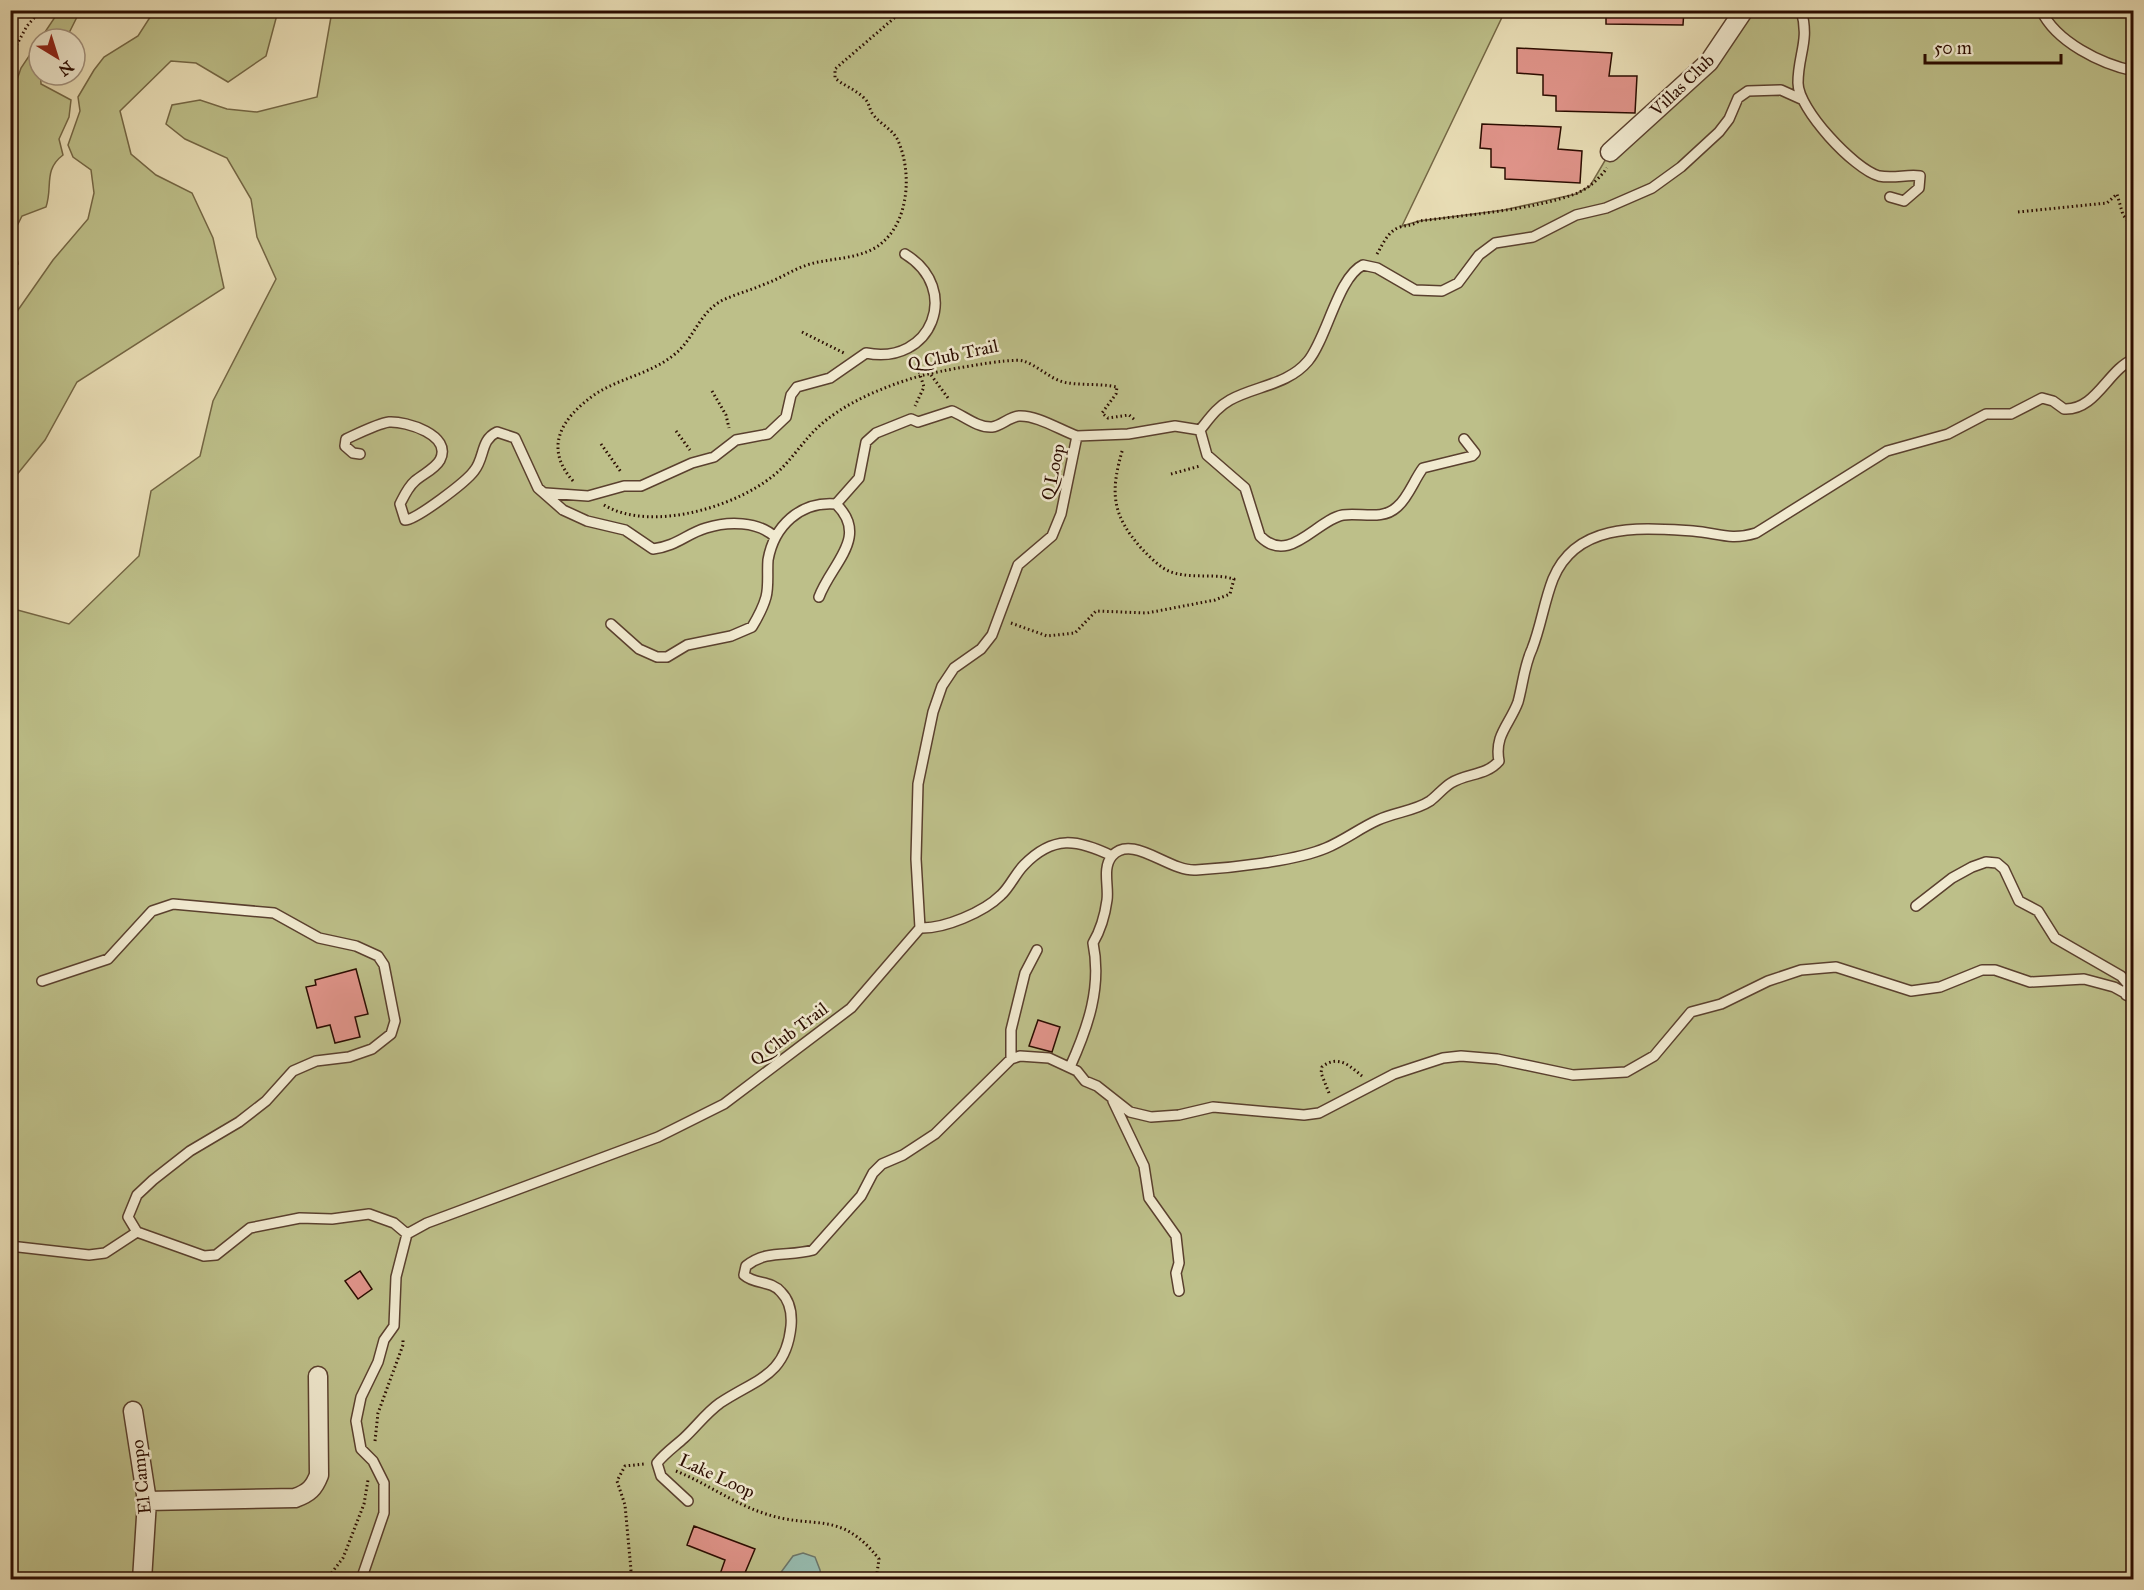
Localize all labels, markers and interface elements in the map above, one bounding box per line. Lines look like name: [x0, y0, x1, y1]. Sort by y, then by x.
north arrow: [27, 27, 87, 87]
scale bar: [1925, 27, 2062, 65]
text: 50 m: [1934, 37, 1972, 59]
street label: Villas Club: [1645, 49, 1719, 122]
text: N: [54, 57, 77, 80]
street label: Q Club Trail: [906, 335, 1000, 375]
street label: Q Loop: [1036, 442, 1070, 502]
street label: Q Club Trail: [746, 997, 832, 1070]
street label: El Campo: [126, 1439, 156, 1515]
street label: Lake Loop: [676, 1449, 758, 1503]

